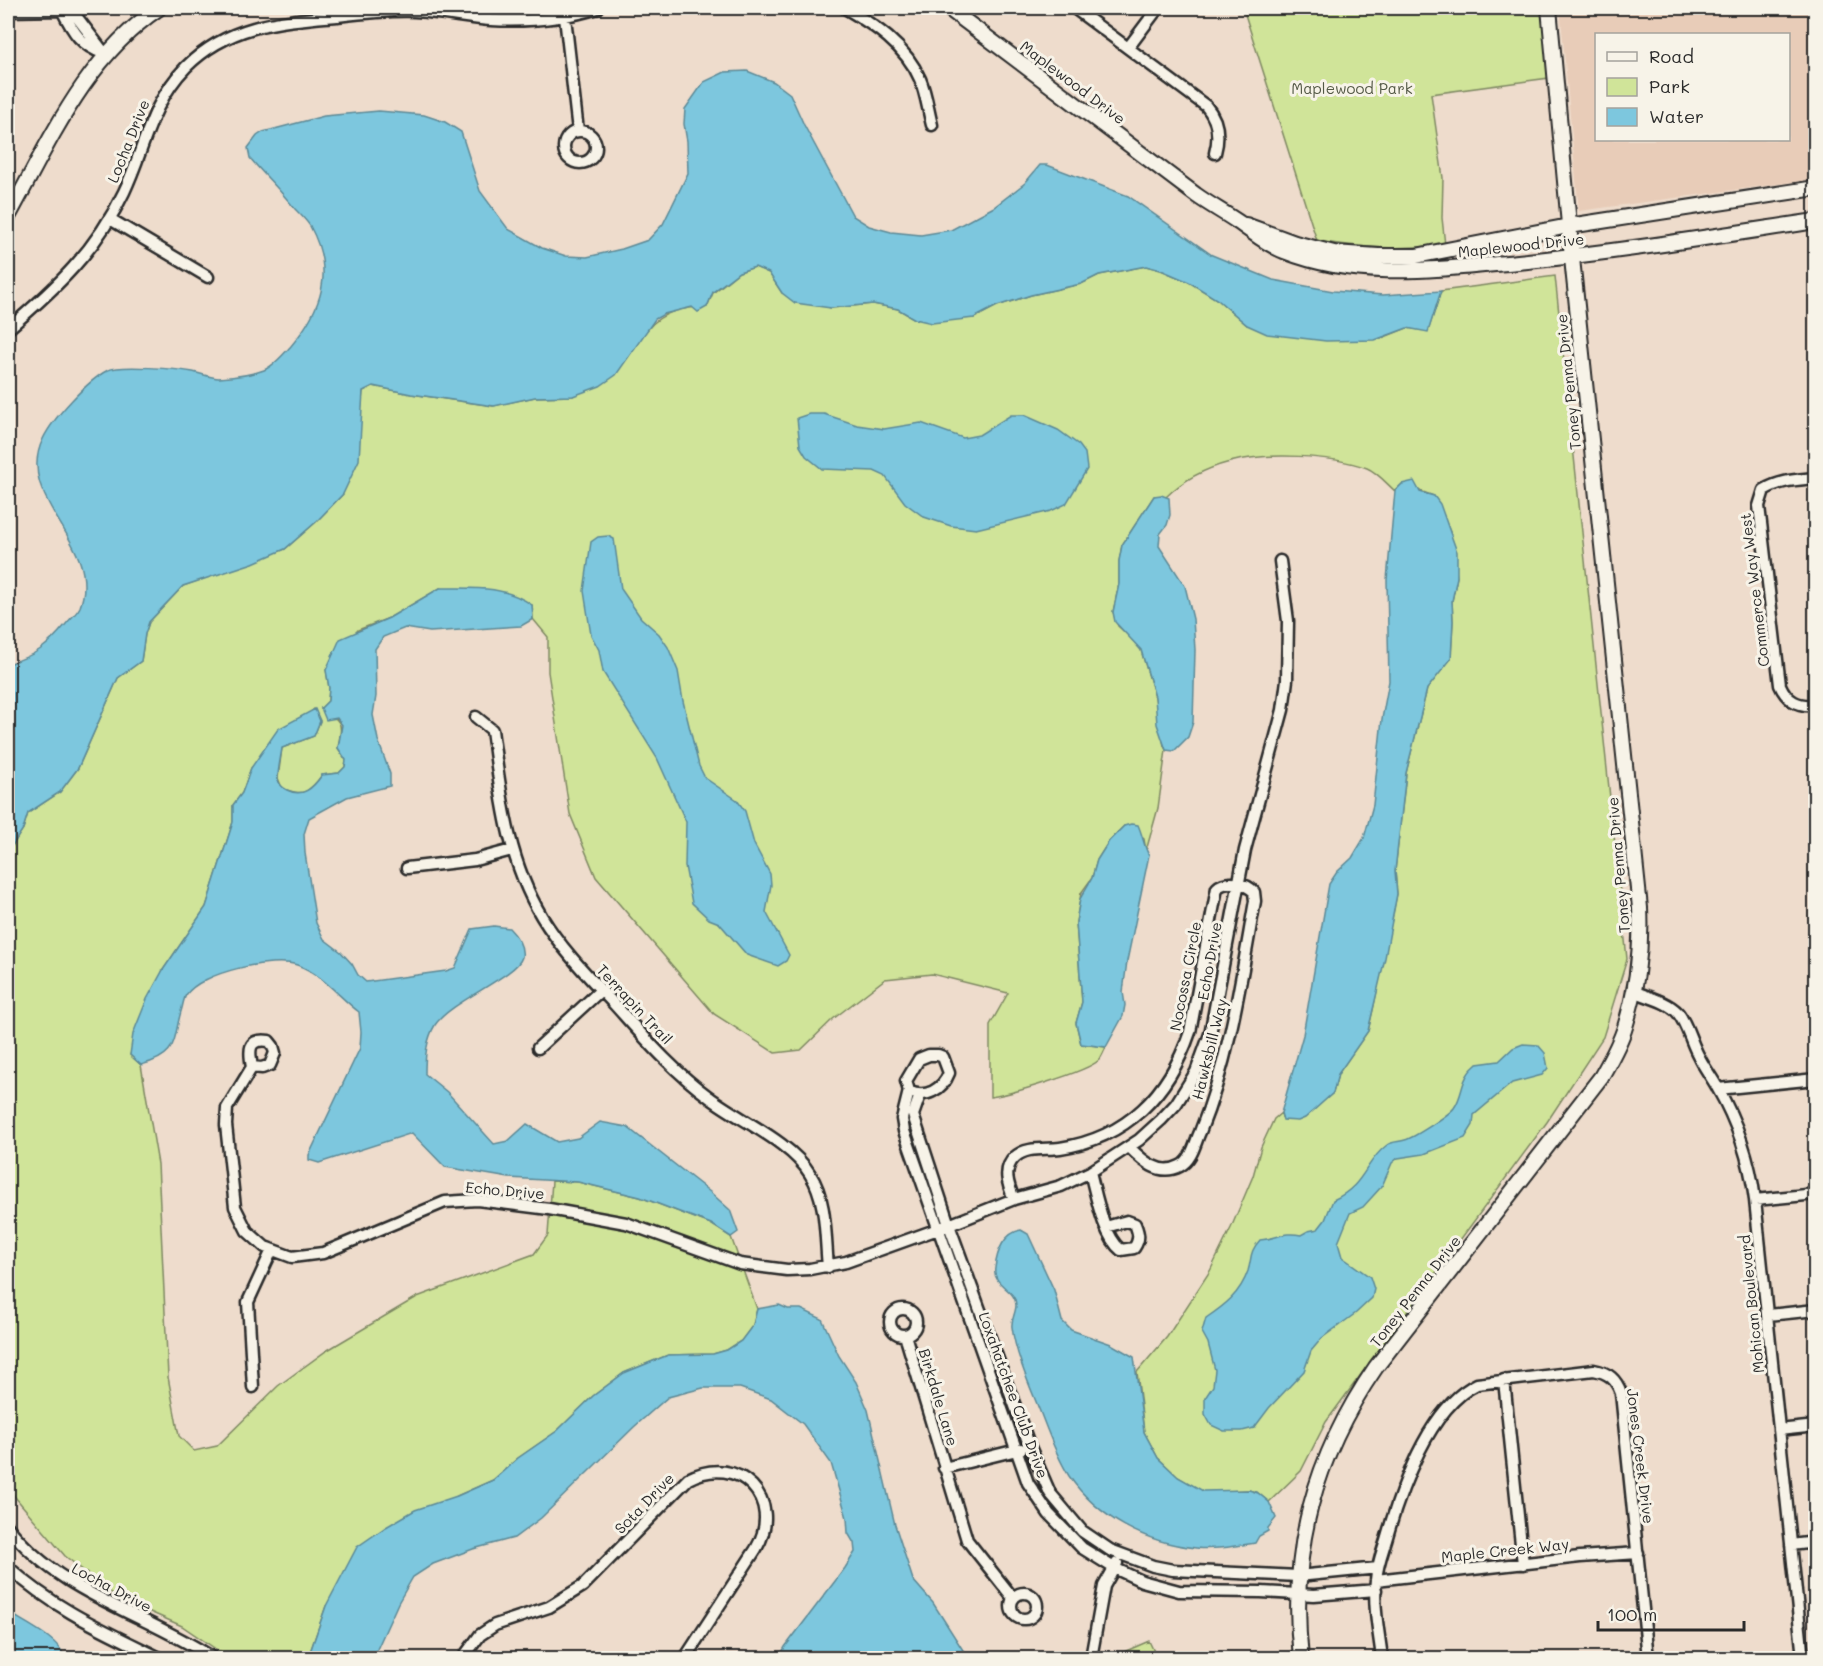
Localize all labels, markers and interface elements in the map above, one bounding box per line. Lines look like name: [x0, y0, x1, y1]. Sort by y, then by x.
legend: [1595, 33, 1790, 141]
street label: Maplewood Drive: [1016, 36, 1130, 128]
text: Road: [1649, 44, 1694, 68]
text: Park: [1649, 74, 1690, 98]
park label: Maplewood Park: [1291, 78, 1413, 98]
street label: Locha Drive: [102, 97, 154, 185]
text: Water: [1649, 104, 1704, 128]
street label: Maplewood Drive: [1457, 228, 1585, 262]
street label: Toney Penna Drive: [1551, 313, 1585, 451]
street label: Commerce Way West: [1735, 512, 1773, 668]
street label: Toney Penna Drive: [1602, 796, 1634, 934]
street label: Nocossa Circle: [1165, 920, 1205, 1032]
street label: Echo Drive: [1192, 920, 1226, 1002]
street label: Terrapin Trail: [593, 960, 677, 1048]
street label: Hawksbill Way: [1187, 996, 1231, 1102]
street label: Echo Drive: [465, 1177, 545, 1203]
street label: Toney Penna Drive: [1365, 1231, 1465, 1351]
street label: Mohican Boulevard: [1734, 1234, 1768, 1374]
street label: Loxahatchee Club Drive: [975, 1309, 1053, 1481]
street label: Birkdale Lane: [915, 1346, 963, 1448]
street label: Jones Creek Drive: [1623, 1387, 1659, 1525]
street label: Sota Drive: [610, 1468, 678, 1538]
street label: Maple Creek Way: [1440, 1533, 1570, 1567]
street label: Locha Drive: [69, 1558, 155, 1616]
scale bar: [1598, 1594, 1744, 1632]
text: 100 m: [1607, 1602, 1657, 1626]

